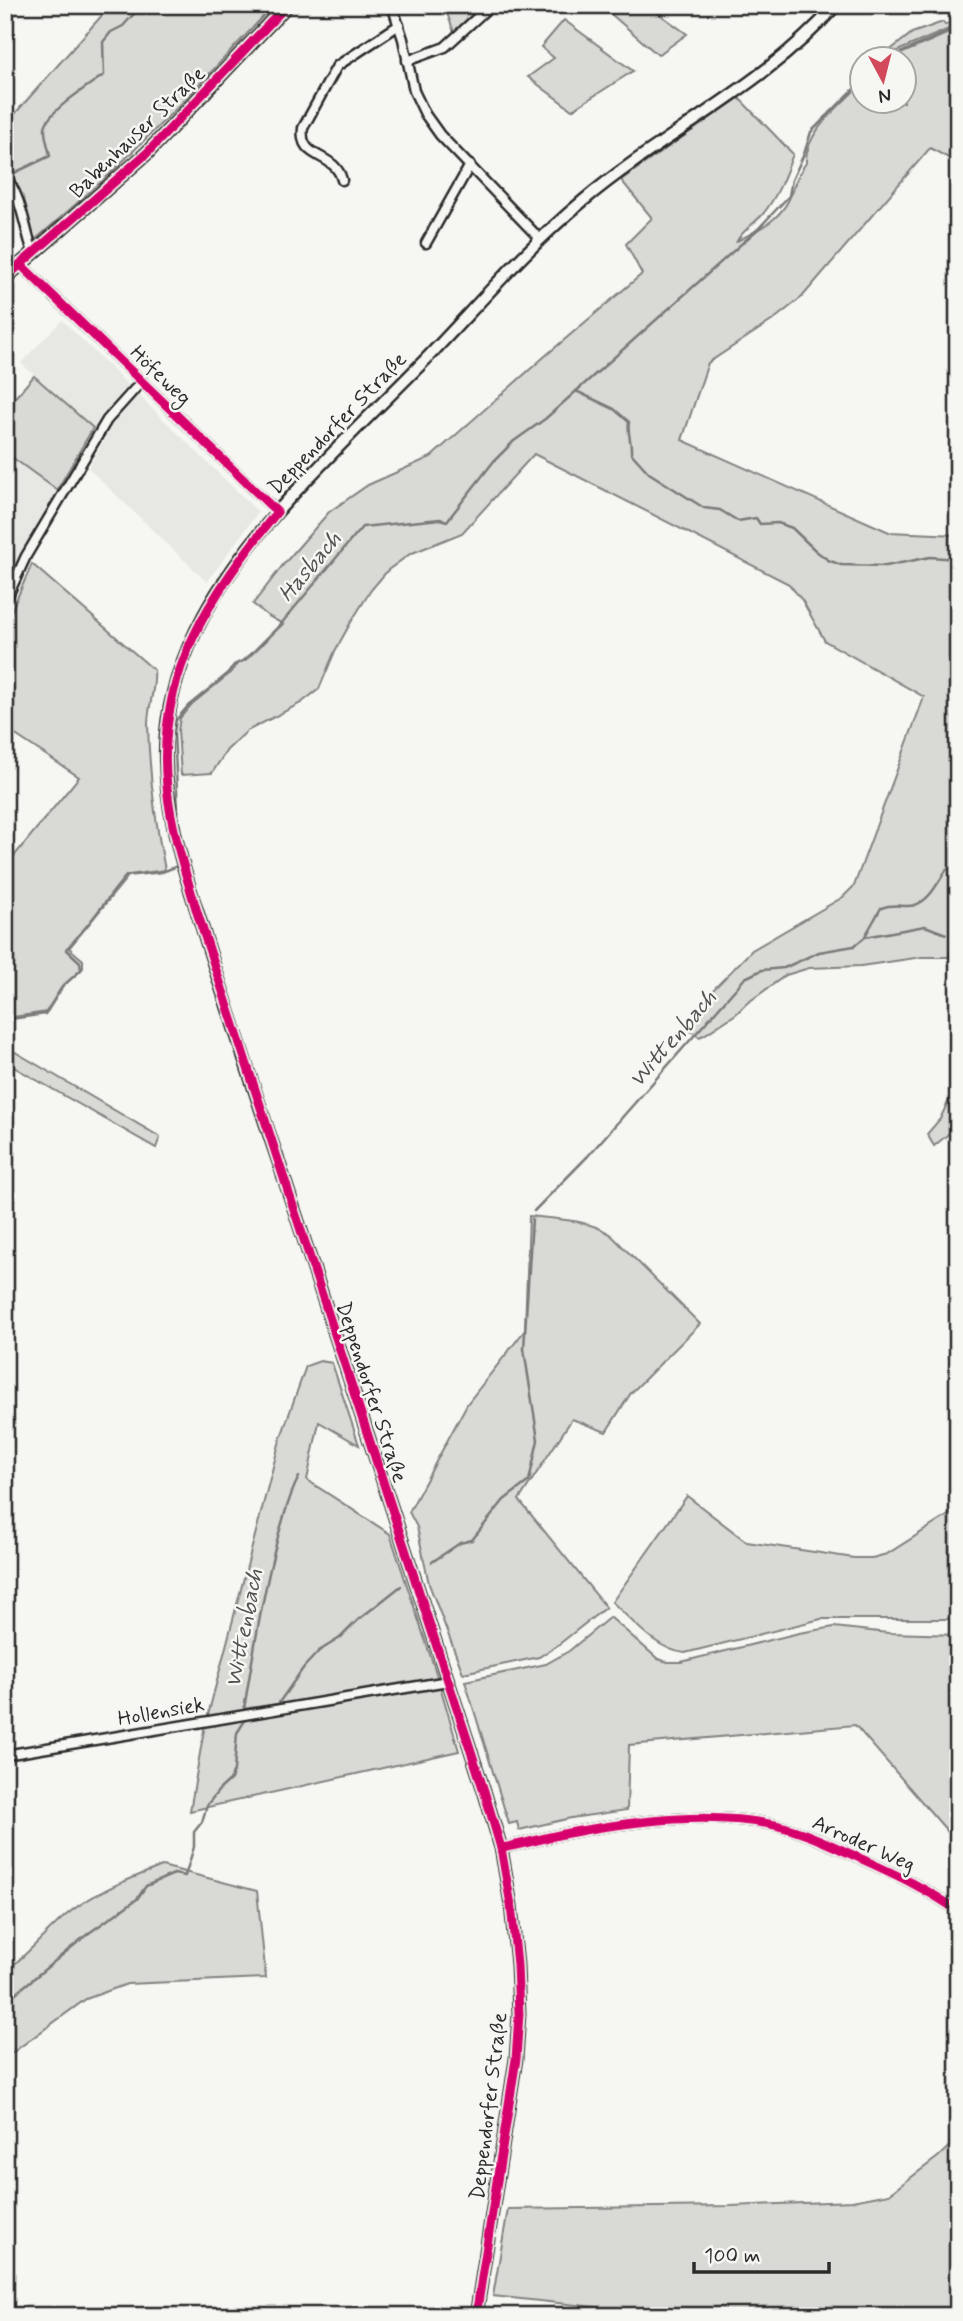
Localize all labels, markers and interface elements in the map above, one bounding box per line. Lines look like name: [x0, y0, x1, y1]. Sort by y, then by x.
north arrow: [848, 46, 918, 116]
street label: Babenhauser Straße: [64, 60, 212, 205]
text: N: [877, 82, 893, 109]
street label: Höfeweg: [123, 339, 197, 413]
street label: Deppendorfer Straße: [262, 346, 413, 501]
water label: Hasbach: [272, 526, 349, 609]
water label: Wittenbach: [623, 984, 724, 1094]
street label: Deppendorfer Straße: [329, 1298, 413, 1486]
water label: Wittenbach: [219, 1567, 271, 1690]
street label: Hollensiek: [116, 1691, 207, 1733]
street label: Arroder Weg: [808, 1809, 919, 1879]
street label: Deppendorfer Straße: [464, 2011, 514, 2201]
scale bar: [694, 2230, 828, 2274]
text: 100 m: [704, 2242, 760, 2270]

